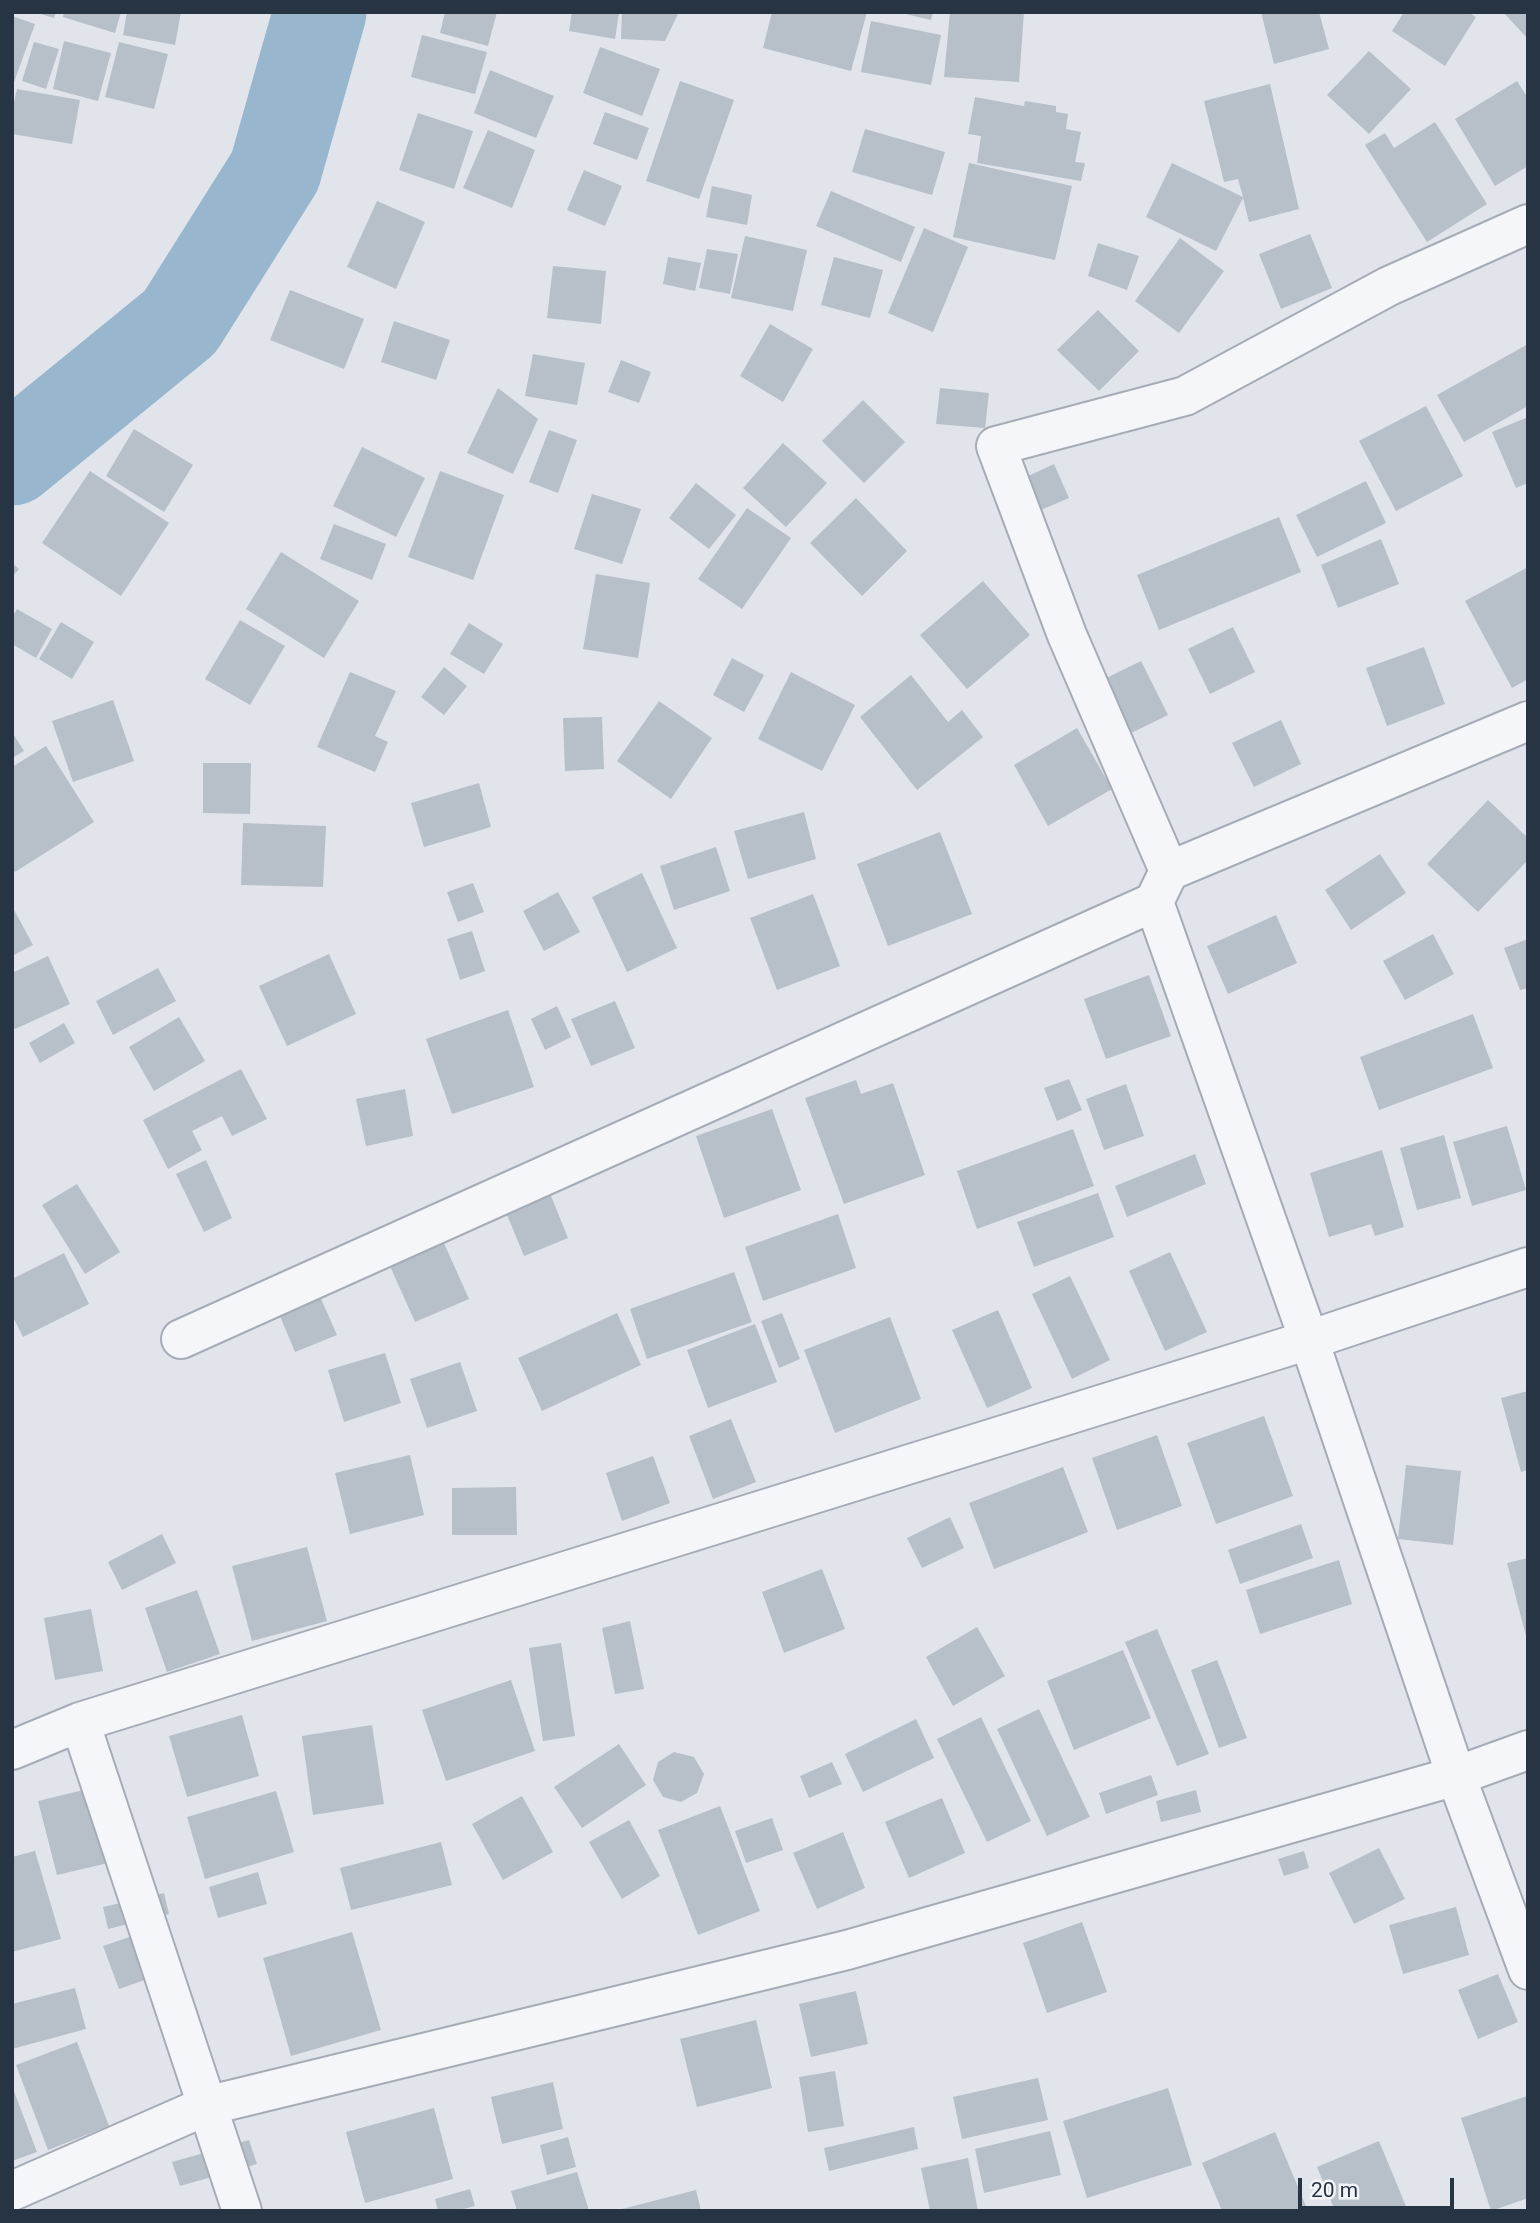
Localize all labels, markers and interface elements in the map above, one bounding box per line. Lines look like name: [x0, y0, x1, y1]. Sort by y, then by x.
scale bar: [1302, 2164, 1458, 2208]
text: 20 m: [1311, 2178, 1358, 2202]

